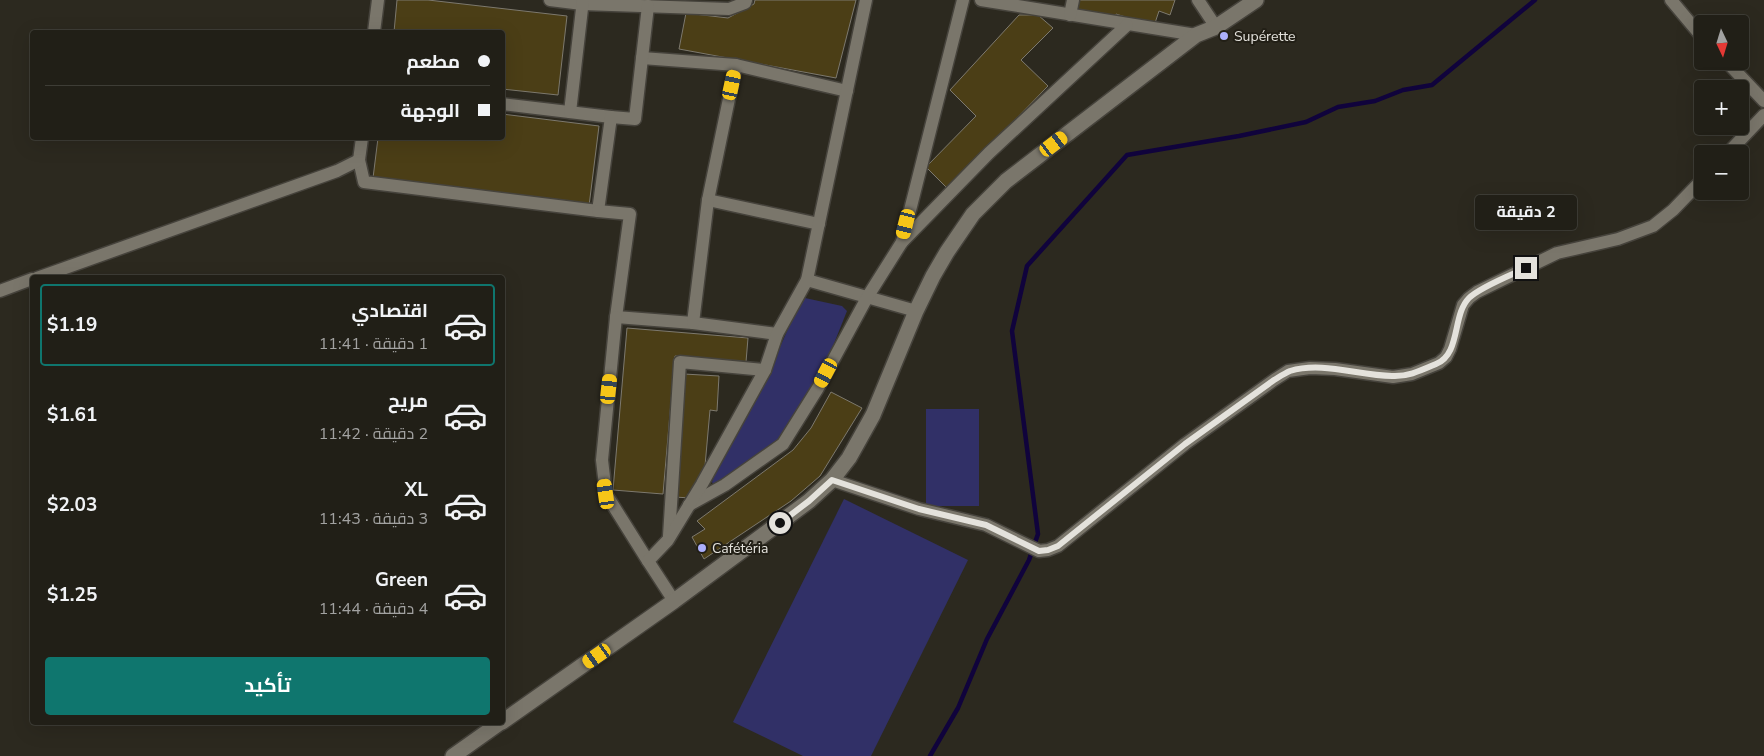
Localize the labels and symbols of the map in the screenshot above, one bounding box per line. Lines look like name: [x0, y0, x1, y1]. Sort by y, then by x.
north arrow: [1694, 15, 1749, 70]
place label: Supérette: [1234, 27, 1295, 46]
marker: Supérette: [1218, 30, 1230, 42]
car: [721, 69, 742, 101]
car: [1037, 129, 1070, 159]
callout: 2 دقيقة: [1475, 196, 1577, 230]
car: [895, 208, 916, 240]
route end: [1515, 257, 1537, 279]
car: [812, 356, 839, 390]
car: [599, 373, 618, 405]
car: [596, 478, 615, 510]
route start: [769, 512, 791, 534]
place label: Cafétéria: [712, 539, 768, 558]
marker: Cafétéria: [696, 542, 708, 554]
car: [580, 641, 613, 671]

